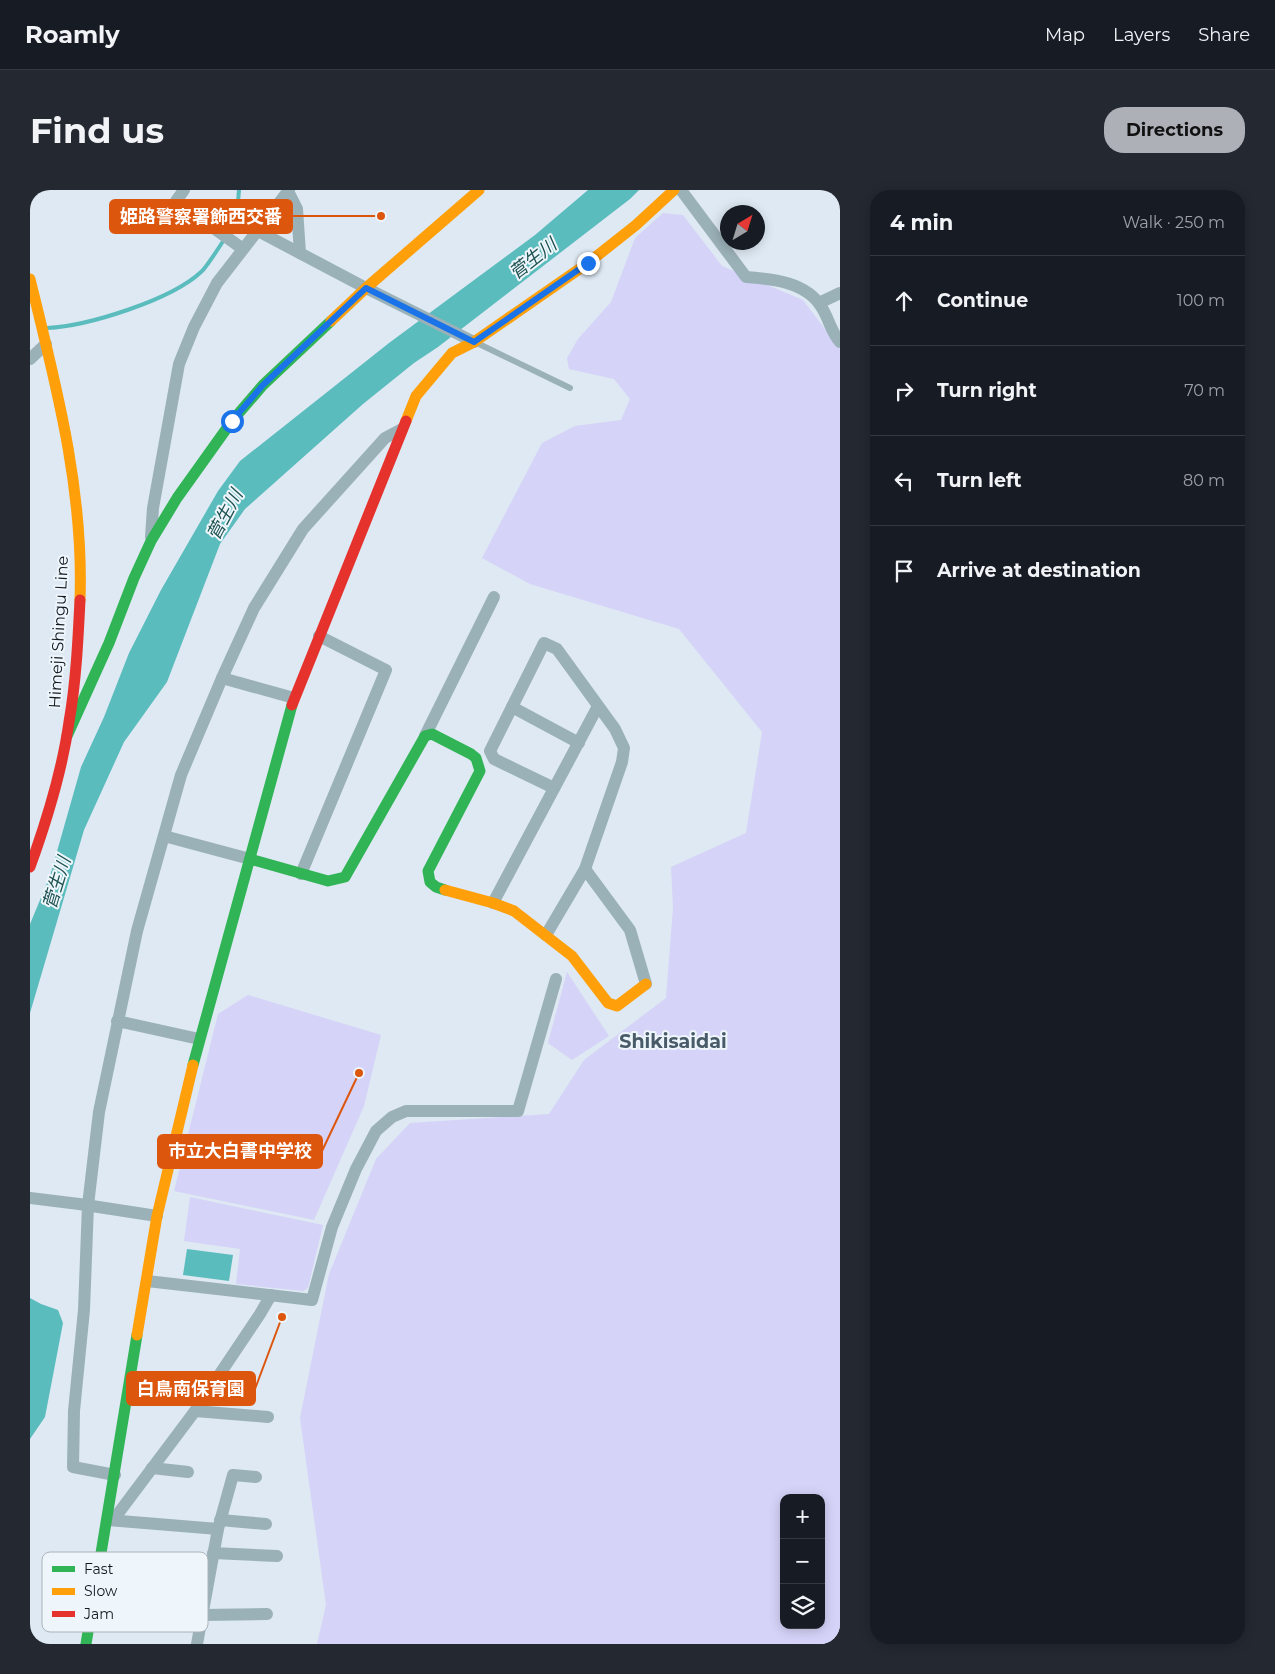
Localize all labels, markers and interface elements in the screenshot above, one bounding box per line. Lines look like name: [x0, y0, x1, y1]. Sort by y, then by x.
text: Roamly: [25, 20, 120, 49]
text: Map: [1045, 24, 1085, 46]
text: Layers: [1113, 24, 1170, 46]
text: Share: [1198, 24, 1250, 46]
button: Directions: [1104, 107, 1245, 153]
text: Find us: [30, 109, 164, 152]
callout: 姫路警察署飾西交番: [110, 200, 292, 233]
north arrow: [720, 205, 765, 250]
text: 姫路警察署飾西交番: [120, 206, 282, 228]
text: 4 min: [890, 210, 953, 235]
text: Walk · 250 m: [1122, 213, 1225, 232]
water label: 菅生川: [505, 232, 563, 284]
route end: [577, 252, 600, 275]
icon: ahead: [890, 287, 918, 315]
text: Continue: [937, 289, 1028, 312]
text: 100 m: [1177, 291, 1225, 310]
icon: right: [890, 377, 918, 405]
text: Turn right: [937, 379, 1037, 402]
text: 70 m: [1184, 381, 1225, 400]
route start: [221, 410, 244, 433]
icon: left: [890, 467, 918, 495]
text: Turn left: [937, 469, 1022, 492]
text: 80 m: [1183, 471, 1225, 490]
water label: 菅生川: [203, 484, 248, 544]
street label: Himeji Shingu Line: [45, 555, 72, 709]
icon: arrive: [890, 557, 918, 585]
text: Arrive at destination: [937, 559, 1141, 582]
water label: 菅生川: [39, 852, 76, 912]
district label: Shikisaidai: [619, 1030, 727, 1053]
callout: 市立大白書中学校: [158, 1135, 322, 1168]
text: 市立大白書中学校: [168, 1140, 312, 1162]
callout: 白鳥南保育園: [127, 1372, 255, 1405]
text: 白鳥南保育園: [137, 1378, 245, 1400]
map controls: [780, 1494, 825, 1629]
button: +: [780, 1494, 825, 1539]
button: −: [780, 1539, 825, 1584]
legend: [42, 1552, 208, 1632]
text: Fast: [84, 1560, 114, 1578]
text: Slow: [84, 1582, 118, 1600]
button: layers: [780, 1584, 825, 1629]
text: Jam: [83, 1605, 114, 1623]

